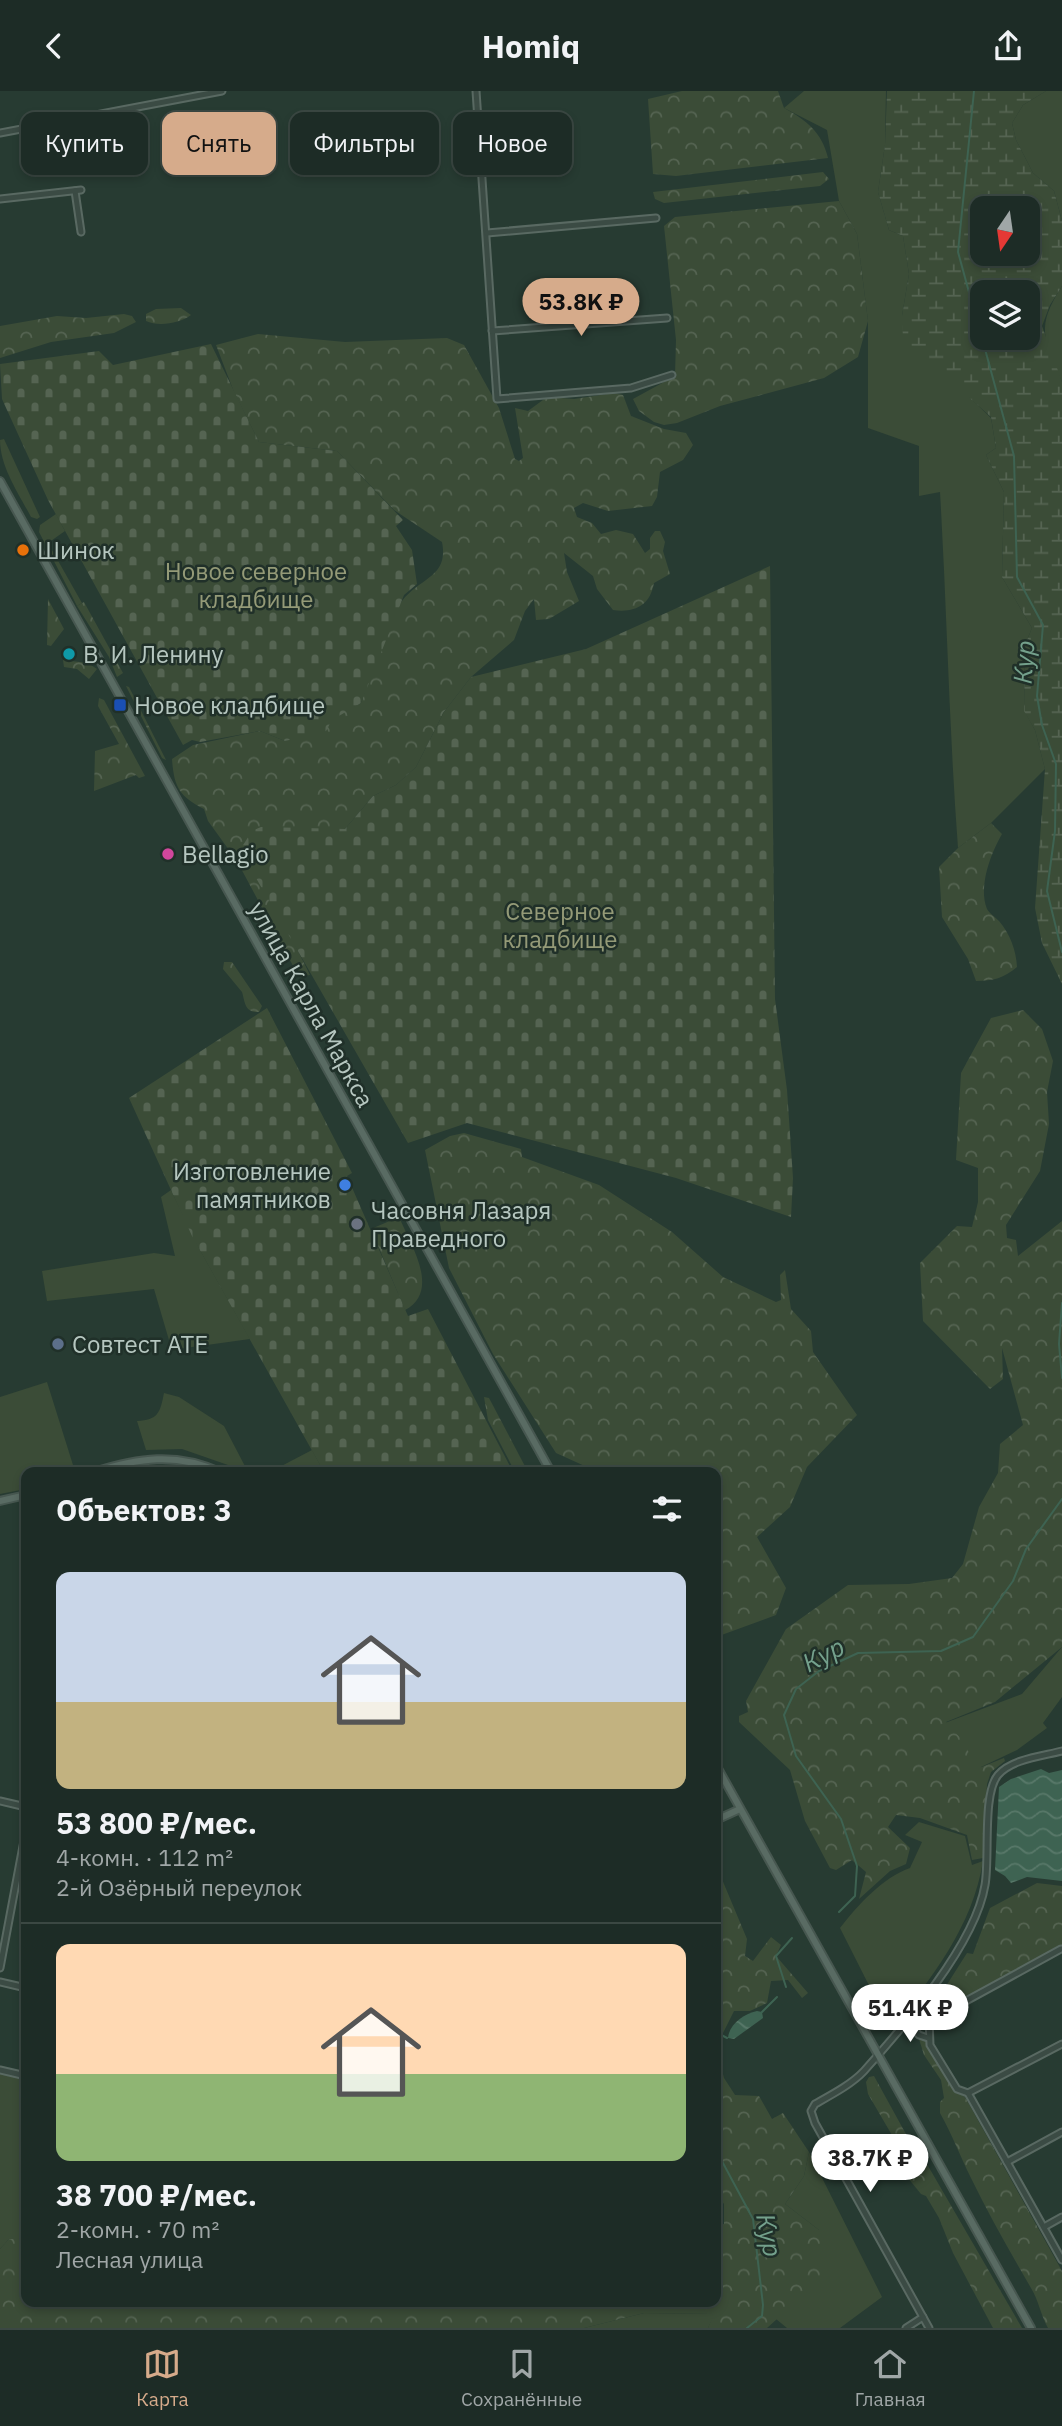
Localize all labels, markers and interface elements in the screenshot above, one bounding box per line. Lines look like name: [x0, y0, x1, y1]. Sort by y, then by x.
text: Homiq: [482, 25, 580, 67]
icon: back: [35, 27, 73, 65]
icon: share: [989, 27, 1027, 65]
chip: Купить: [21, 112, 148, 175]
chip: Снять: [162, 112, 276, 175]
chip: Фильтры: [290, 112, 439, 175]
chip: Новое: [453, 112, 572, 175]
north arrow: [970, 196, 1040, 266]
map controls: [970, 196, 1040, 350]
pin: 53.8K ₽: [516, 279, 646, 338]
button: layers: [970, 280, 1040, 350]
text: 53.8K ₽: [538, 286, 624, 316]
place label: Шинок: [37, 534, 115, 566]
marker: Шинок: [15, 542, 31, 558]
park label: Новое северное кладбище: [165, 555, 347, 615]
place label: В. И. Ленину: [83, 638, 224, 670]
water label: Кур: [1005, 639, 1041, 685]
marker: В. И. Ленину: [61, 646, 77, 662]
place label: Новое кладбище: [134, 689, 325, 721]
marker: Новое кладбище: [112, 697, 128, 713]
place label: Bellagio: [182, 838, 269, 870]
marker: Bellagio: [160, 846, 176, 862]
street label: улица Карла Маркса: [242, 895, 382, 1113]
park label: Северное кладбище: [502, 895, 618, 955]
place label: Изготовление памятников: [173, 1155, 331, 1215]
marker: Изготовление памятников: [337, 1177, 353, 1193]
place label: Часовня Лазаря Праведного: [371, 1194, 551, 1254]
marker: Часовня Лазаря Праведного: [349, 1216, 365, 1232]
place label: Совтест АТЕ: [72, 1328, 208, 1360]
marker: Совтест АТЕ: [50, 1336, 66, 1352]
text: Объектов: 3: [56, 1490, 232, 1529]
icon: filters: [648, 1490, 686, 1528]
icon: home: [308, 1617, 434, 1743]
water label: Кур: [796, 1629, 850, 1679]
text: 53 800 ₽/мес.: [56, 1803, 257, 1842]
text: 4-комн. · 112 m²: [56, 1842, 233, 1872]
text: 2-й Озёрный переулок: [56, 1872, 302, 1902]
pin: 51.4K ₽: [845, 1985, 975, 2044]
icon: home: [308, 1989, 434, 2115]
text: 51.4K ₽: [867, 1992, 953, 2022]
pin: 38.7K ₽: [805, 2135, 935, 2194]
text: 38.7K ₽: [827, 2142, 913, 2172]
text: 38 700 ₽/мес.: [56, 2175, 257, 2214]
water label: Кур: [749, 2210, 791, 2260]
text: 2-комн. · 70 m²: [56, 2214, 219, 2244]
text: Лесная улица: [56, 2244, 203, 2274]
tab: Карта: [136, 2345, 189, 2411]
tab: Сохранённые: [461, 2345, 582, 2411]
tab: Главная: [855, 2345, 926, 2411]

